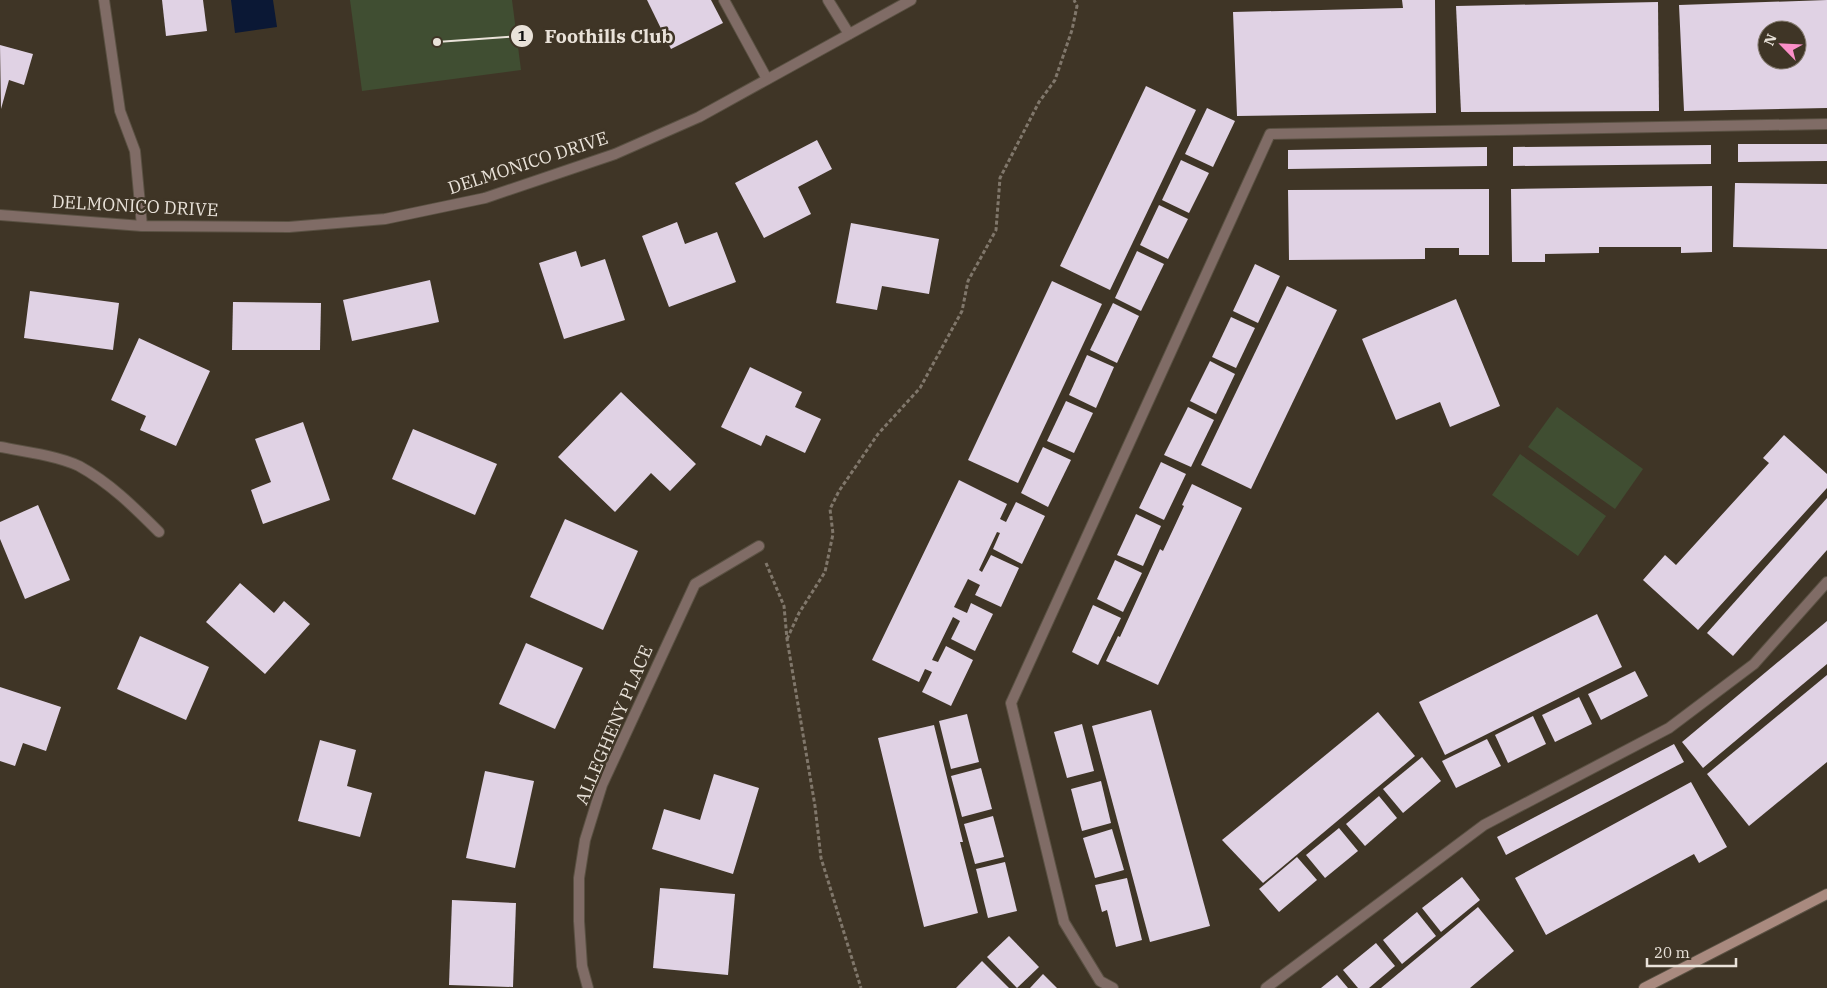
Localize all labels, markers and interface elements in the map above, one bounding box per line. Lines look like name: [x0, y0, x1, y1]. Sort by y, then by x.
callout: Foothills Club: [510, 19, 683, 53]
north arrow: [1757, 20, 1807, 70]
text: Foothills Club: [545, 24, 673, 48]
text: 1: [517, 26, 527, 45]
text: N: [1760, 31, 1781, 48]
street label: DELMONICO DRIVE: [445, 126, 611, 199]
street label: DELMONICO DRIVE: [51, 190, 219, 221]
street label: ALLEGHENY PLACE: [570, 642, 657, 808]
scale bar: [1647, 936, 1736, 968]
text: 20 m: [1654, 943, 1690, 962]

